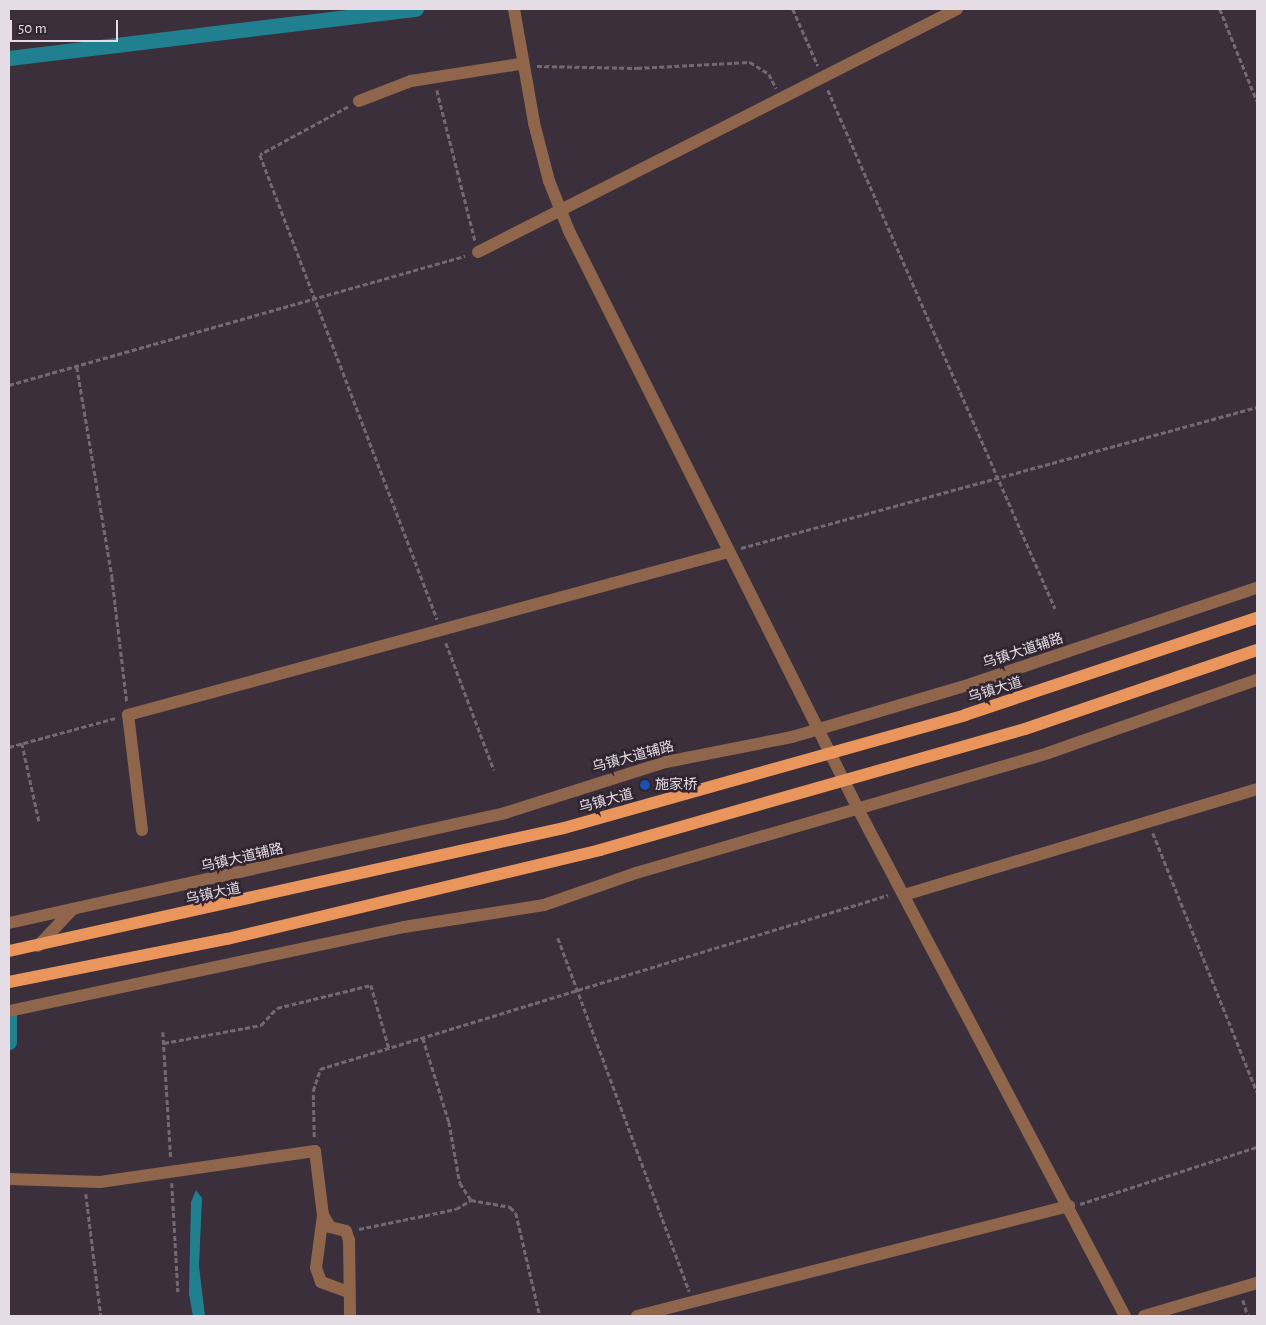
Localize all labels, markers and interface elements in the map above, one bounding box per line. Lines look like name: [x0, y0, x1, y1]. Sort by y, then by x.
scale bar: [12, 10, 120, 42]
text: 50 m: [18, 21, 47, 36]
street label: 乌镇大道辅路: [980, 630, 1066, 672]
street label: 乌镇大道: [966, 674, 1024, 706]
street label: 乌镇大道辅路: [590, 738, 676, 776]
place label: 施家桥: [655, 777, 697, 793]
marker: 施家桥: [639, 779, 651, 791]
street label: 乌镇大道: [577, 786, 635, 816]
street label: 乌镇大道辅路: [199, 840, 285, 876]
street label: 乌镇大道: [184, 880, 242, 908]

